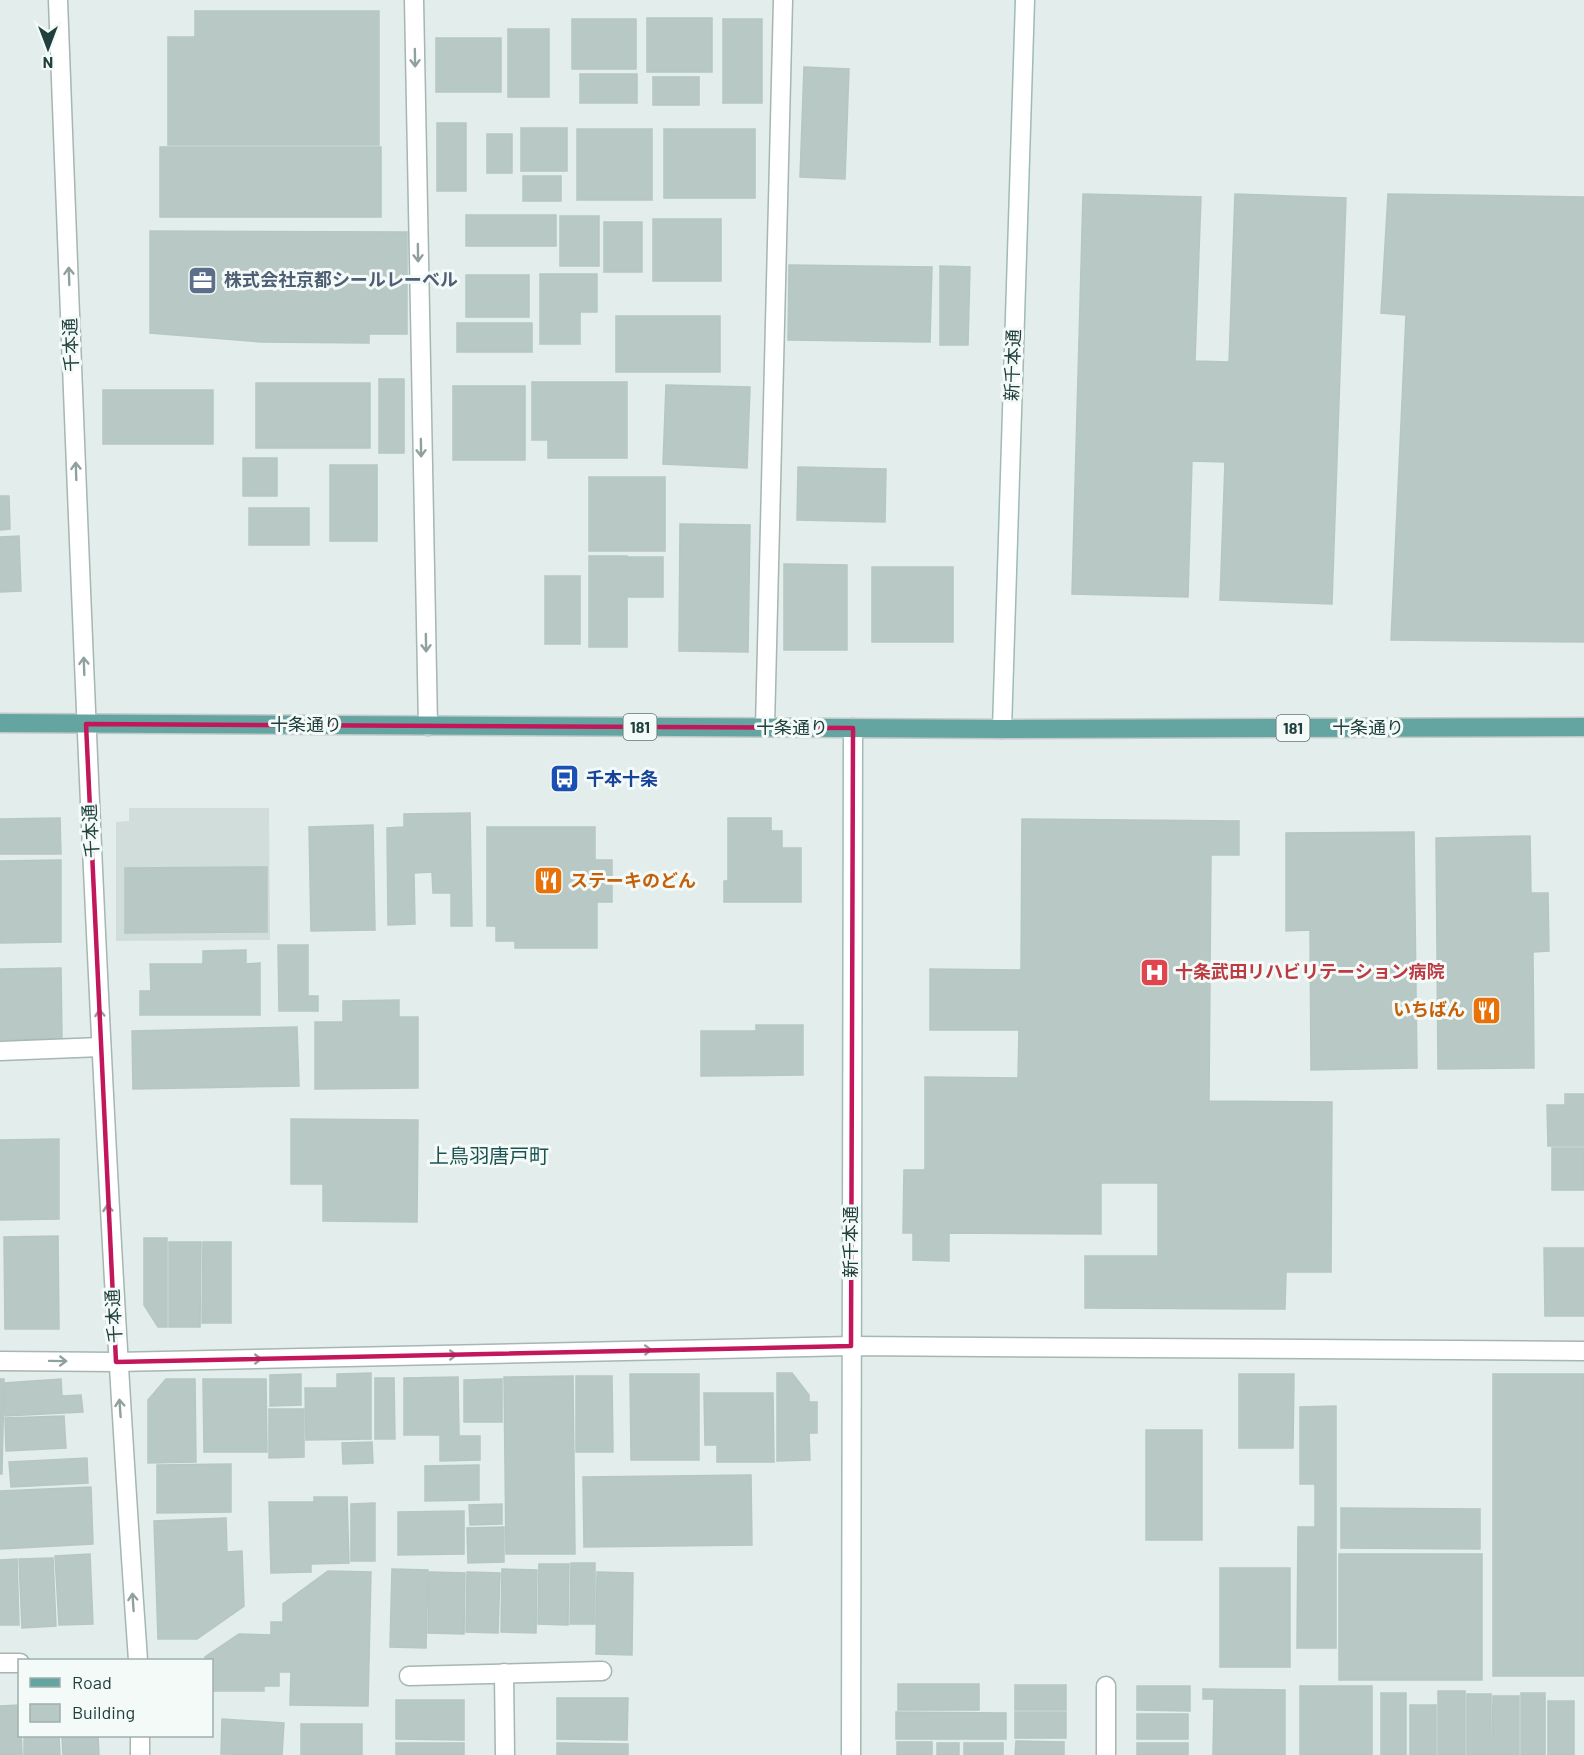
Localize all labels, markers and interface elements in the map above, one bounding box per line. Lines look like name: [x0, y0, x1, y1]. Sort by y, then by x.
north arrow: [18, 18, 78, 78]
one-way arrow: [409, 48, 421, 68]
text: N: [43, 54, 53, 73]
one-way arrow: [412, 243, 423, 263]
office icon: 株式会社京都シールレーベル: [187, 264, 219, 296]
one-way arrow: [63, 267, 74, 287]
place label: 株式会社京都シールレーベル: [224, 268, 458, 290]
street label: 千本通: [58, 318, 82, 372]
street label: 新千本通: [1000, 329, 1024, 401]
one-way arrow: [415, 438, 427, 458]
one-way arrow: [70, 461, 82, 481]
one-way arrow: [420, 633, 431, 653]
one-way arrow: [78, 656, 89, 676]
street label: 十条通り: [270, 713, 342, 735]
road number: 181: [624, 714, 656, 740]
road number: 181: [1276, 715, 1310, 741]
street label: 十条通り: [756, 716, 828, 738]
street label: 十条通り: [1332, 716, 1404, 738]
bus stop icon: 千本十条: [549, 763, 581, 795]
place label: 千本十条: [586, 767, 658, 789]
street label: 千本通: [78, 804, 102, 859]
restaurant icon: ステーキのどん: [533, 865, 565, 897]
place label: ステーキのどん: [570, 869, 696, 891]
hospital icon: 十条武田リハビリテーション病院: [1138, 956, 1170, 988]
place label: 十条武田リハビリテーション病院: [1175, 960, 1445, 982]
restaurant icon: いちばん: [1470, 994, 1502, 1026]
place label: いちばん: [1393, 998, 1465, 1020]
one-way arrow: [94, 1009, 105, 1029]
district label: 上鳥羽唐戸町: [429, 1143, 549, 1167]
one-way arrow: [103, 1203, 114, 1223]
street label: 新千本通: [839, 1206, 861, 1278]
street label: 千本通: [101, 1289, 125, 1344]
one-way arrow: [633, 1344, 653, 1356]
one-way arrow: [438, 1349, 458, 1360]
one-way arrow: [243, 1353, 263, 1365]
one-way arrow: [48, 1356, 68, 1367]
one-way arrow: [114, 1398, 125, 1418]
one-way arrow: [128, 1593, 139, 1613]
legend: [18, 1659, 213, 1737]
text: Road: [72, 1671, 112, 1693]
text: Building: [72, 1701, 135, 1723]

